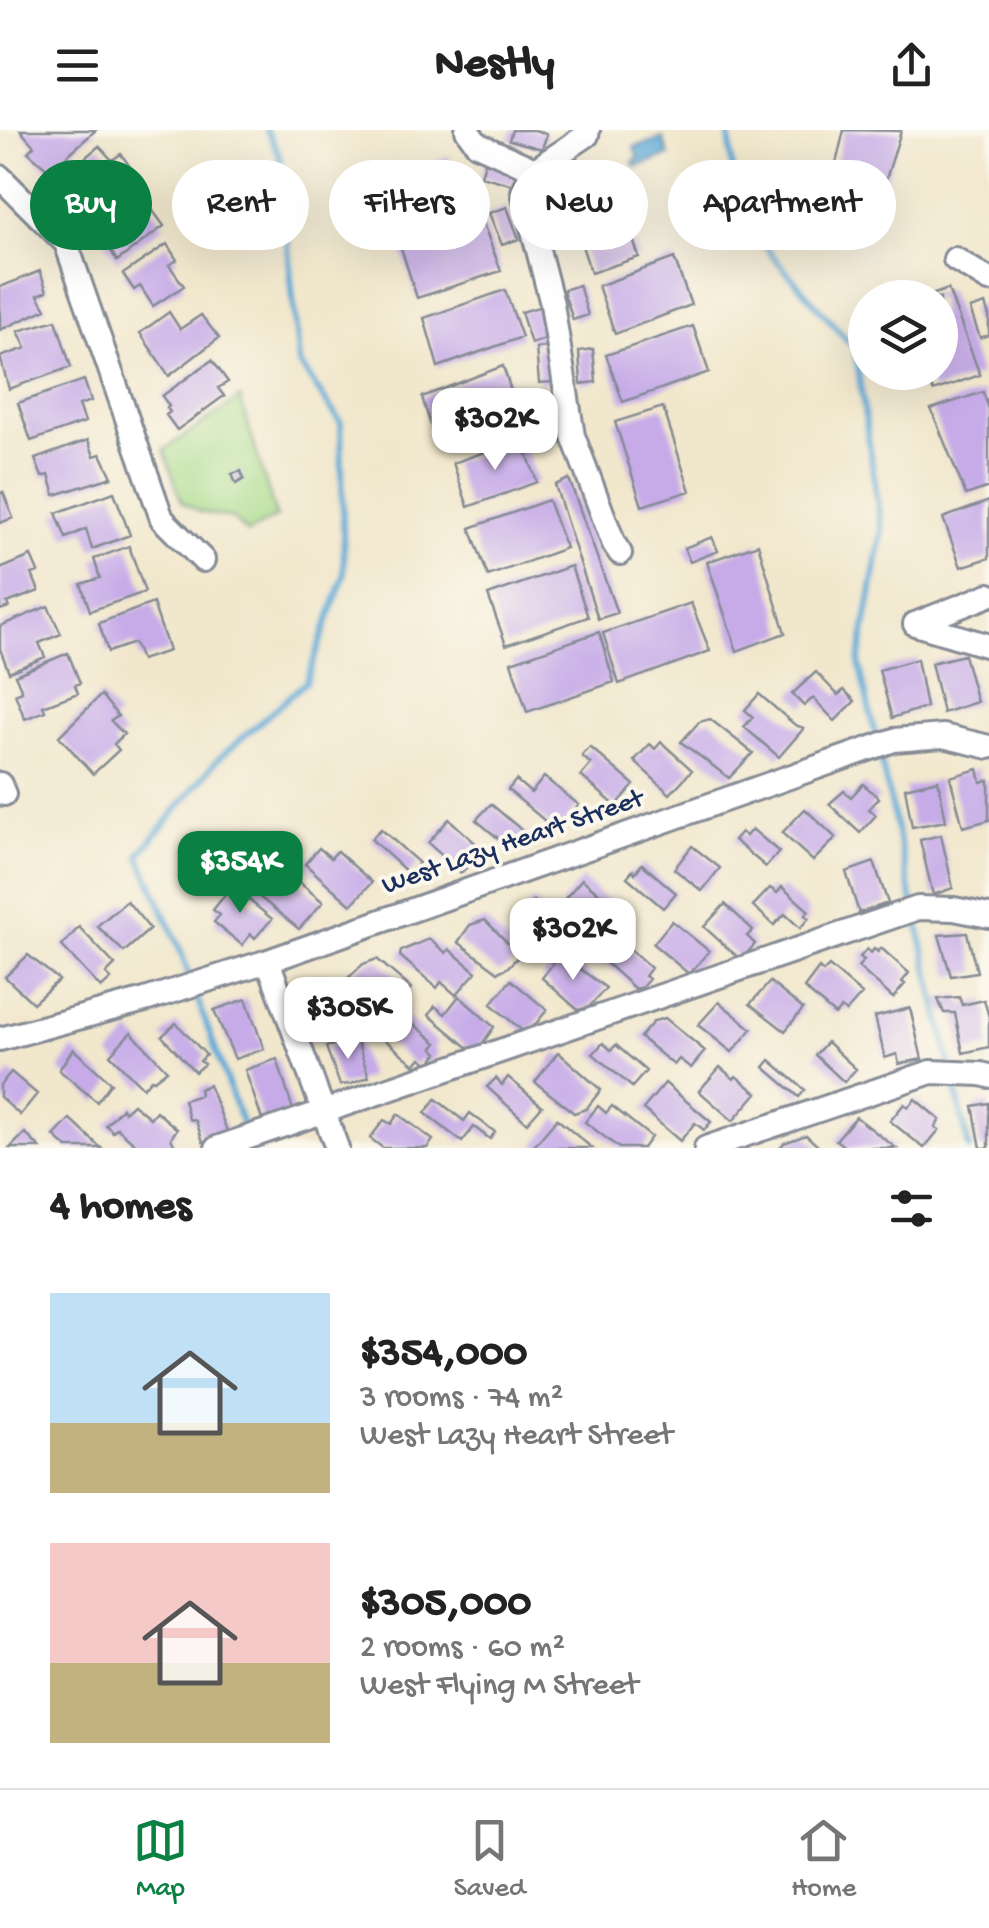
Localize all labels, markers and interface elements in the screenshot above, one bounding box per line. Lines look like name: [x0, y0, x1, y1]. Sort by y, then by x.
icon: menu: [50, 38, 105, 93]
icon: share: [884, 38, 939, 93]
text: Nestly: [435, 39, 554, 92]
chip: Buy: [30, 160, 152, 250]
chip: Rent: [172, 160, 309, 250]
chip: Filters: [329, 160, 490, 250]
chip: New: [510, 160, 648, 250]
chip: Apartment: [668, 160, 896, 250]
map controls: [848, 280, 958, 390]
button: layers: [848, 280, 958, 390]
pin: $302K: [425, 388, 565, 473]
text: $302K: [454, 401, 536, 439]
street label: West Lazy Heart Street: [378, 782, 650, 903]
pin: $354K: [170, 831, 310, 916]
text: $354K: [200, 844, 280, 882]
pin: $302K: [503, 898, 643, 983]
text: $302K: [532, 911, 614, 949]
pin: $305K: [278, 977, 418, 1062]
text: $305K: [306, 990, 390, 1028]
icon: filters: [884, 1181, 939, 1236]
text: 4 homes: [50, 1184, 191, 1233]
text: $354,000: [360, 1331, 527, 1380]
icon: home: [130, 1333, 250, 1453]
text: 3 rooms · 74 m²: [360, 1380, 563, 1418]
text: West Lazy Heart Street: [360, 1418, 673, 1456]
text: $305,000: [360, 1581, 531, 1630]
icon: home: [130, 1583, 250, 1703]
text: 2 rooms · 60 m²: [360, 1630, 565, 1668]
text: West Flying M Street: [360, 1668, 638, 1706]
tab: Map: [133, 1813, 188, 1906]
tab: Saved: [454, 1813, 525, 1906]
tab: Home: [791, 1813, 856, 1906]

